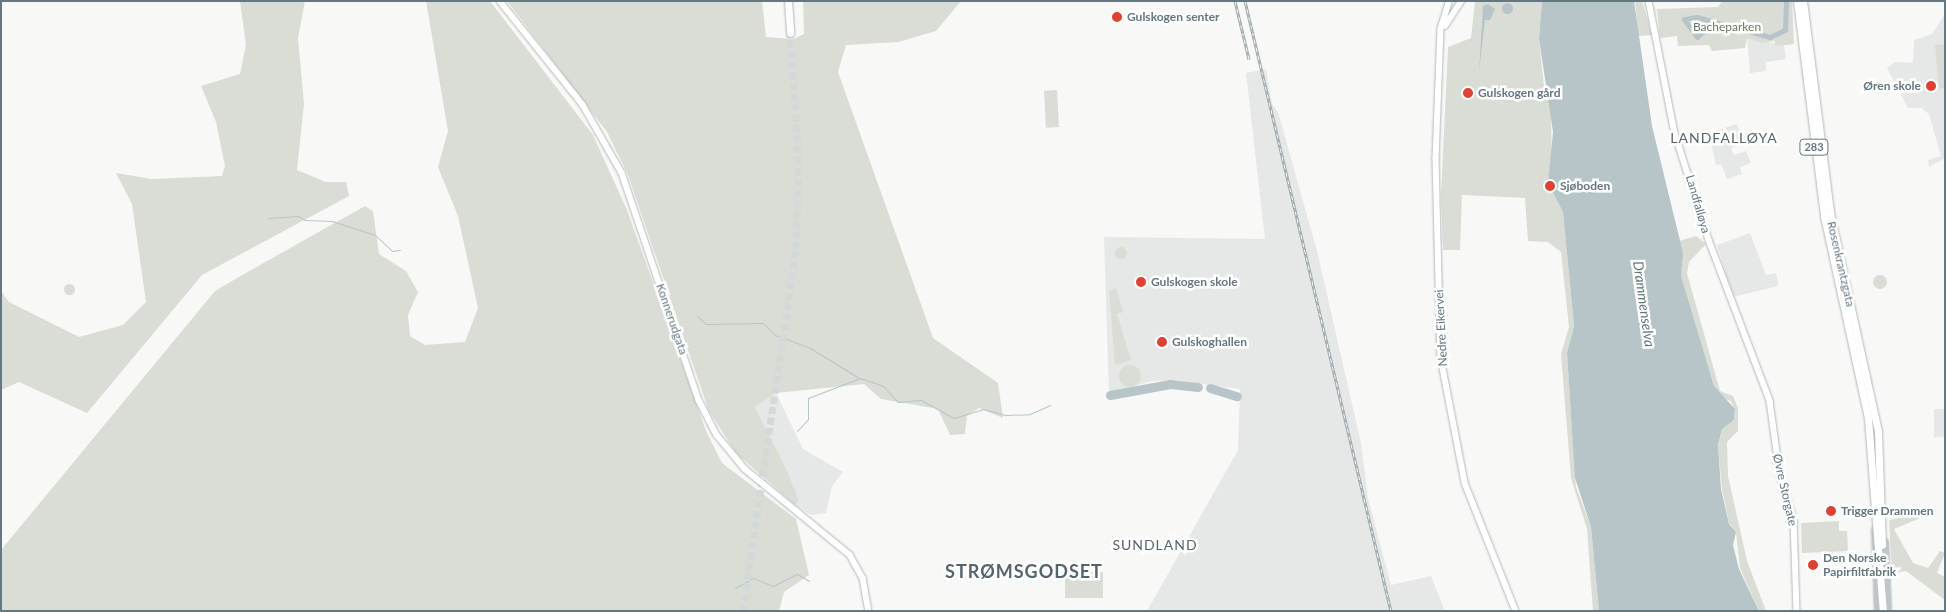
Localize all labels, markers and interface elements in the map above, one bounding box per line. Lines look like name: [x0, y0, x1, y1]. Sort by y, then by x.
place label: Gulskogen senter: [1127, 10, 1220, 24]
marker: Gulskogen senter: [1111, 11, 1123, 23]
park label: Bacheparken: [1693, 20, 1761, 34]
place label: Øren skole: [1863, 79, 1921, 93]
marker: Øren skole: [1925, 80, 1937, 92]
place label: Gulskogen gård: [1478, 86, 1560, 100]
marker: Gulskogen gård: [1462, 87, 1474, 99]
district label: LANDFALLØYA: [1669, 130, 1779, 146]
road number: 283: [1799, 138, 1829, 156]
street label: Landfalløya: [1683, 173, 1713, 235]
place label: Sjøboden: [1560, 179, 1610, 193]
marker: Sjøboden: [1544, 180, 1556, 192]
street label: Rosenkrantzgata: [1824, 220, 1858, 308]
water label: Drammenselva: [1630, 260, 1658, 348]
place label: Gulskogen skole: [1151, 275, 1238, 289]
marker: Gulskogen skole: [1135, 276, 1147, 288]
street label: Konnerudgata: [653, 282, 691, 356]
street label: Nedre Eikervei: [1432, 289, 1450, 367]
place label: Gulskoghallen: [1172, 335, 1247, 349]
marker: Gulskoghallen: [1156, 336, 1168, 348]
street label: Øvre Storgate: [1770, 453, 1800, 527]
place label: Trigger Drammen: [1841, 504, 1934, 518]
marker: Trigger Drammen: [1825, 505, 1837, 517]
district label: SUNDLAND: [1111, 537, 1199, 553]
place label: Den Norske Papirfiltfabrik: [1823, 551, 1896, 579]
marker: Den Norske Papirfiltfabrik: [1807, 559, 1819, 571]
district label: STRØMSGODSET: [944, 560, 1104, 582]

